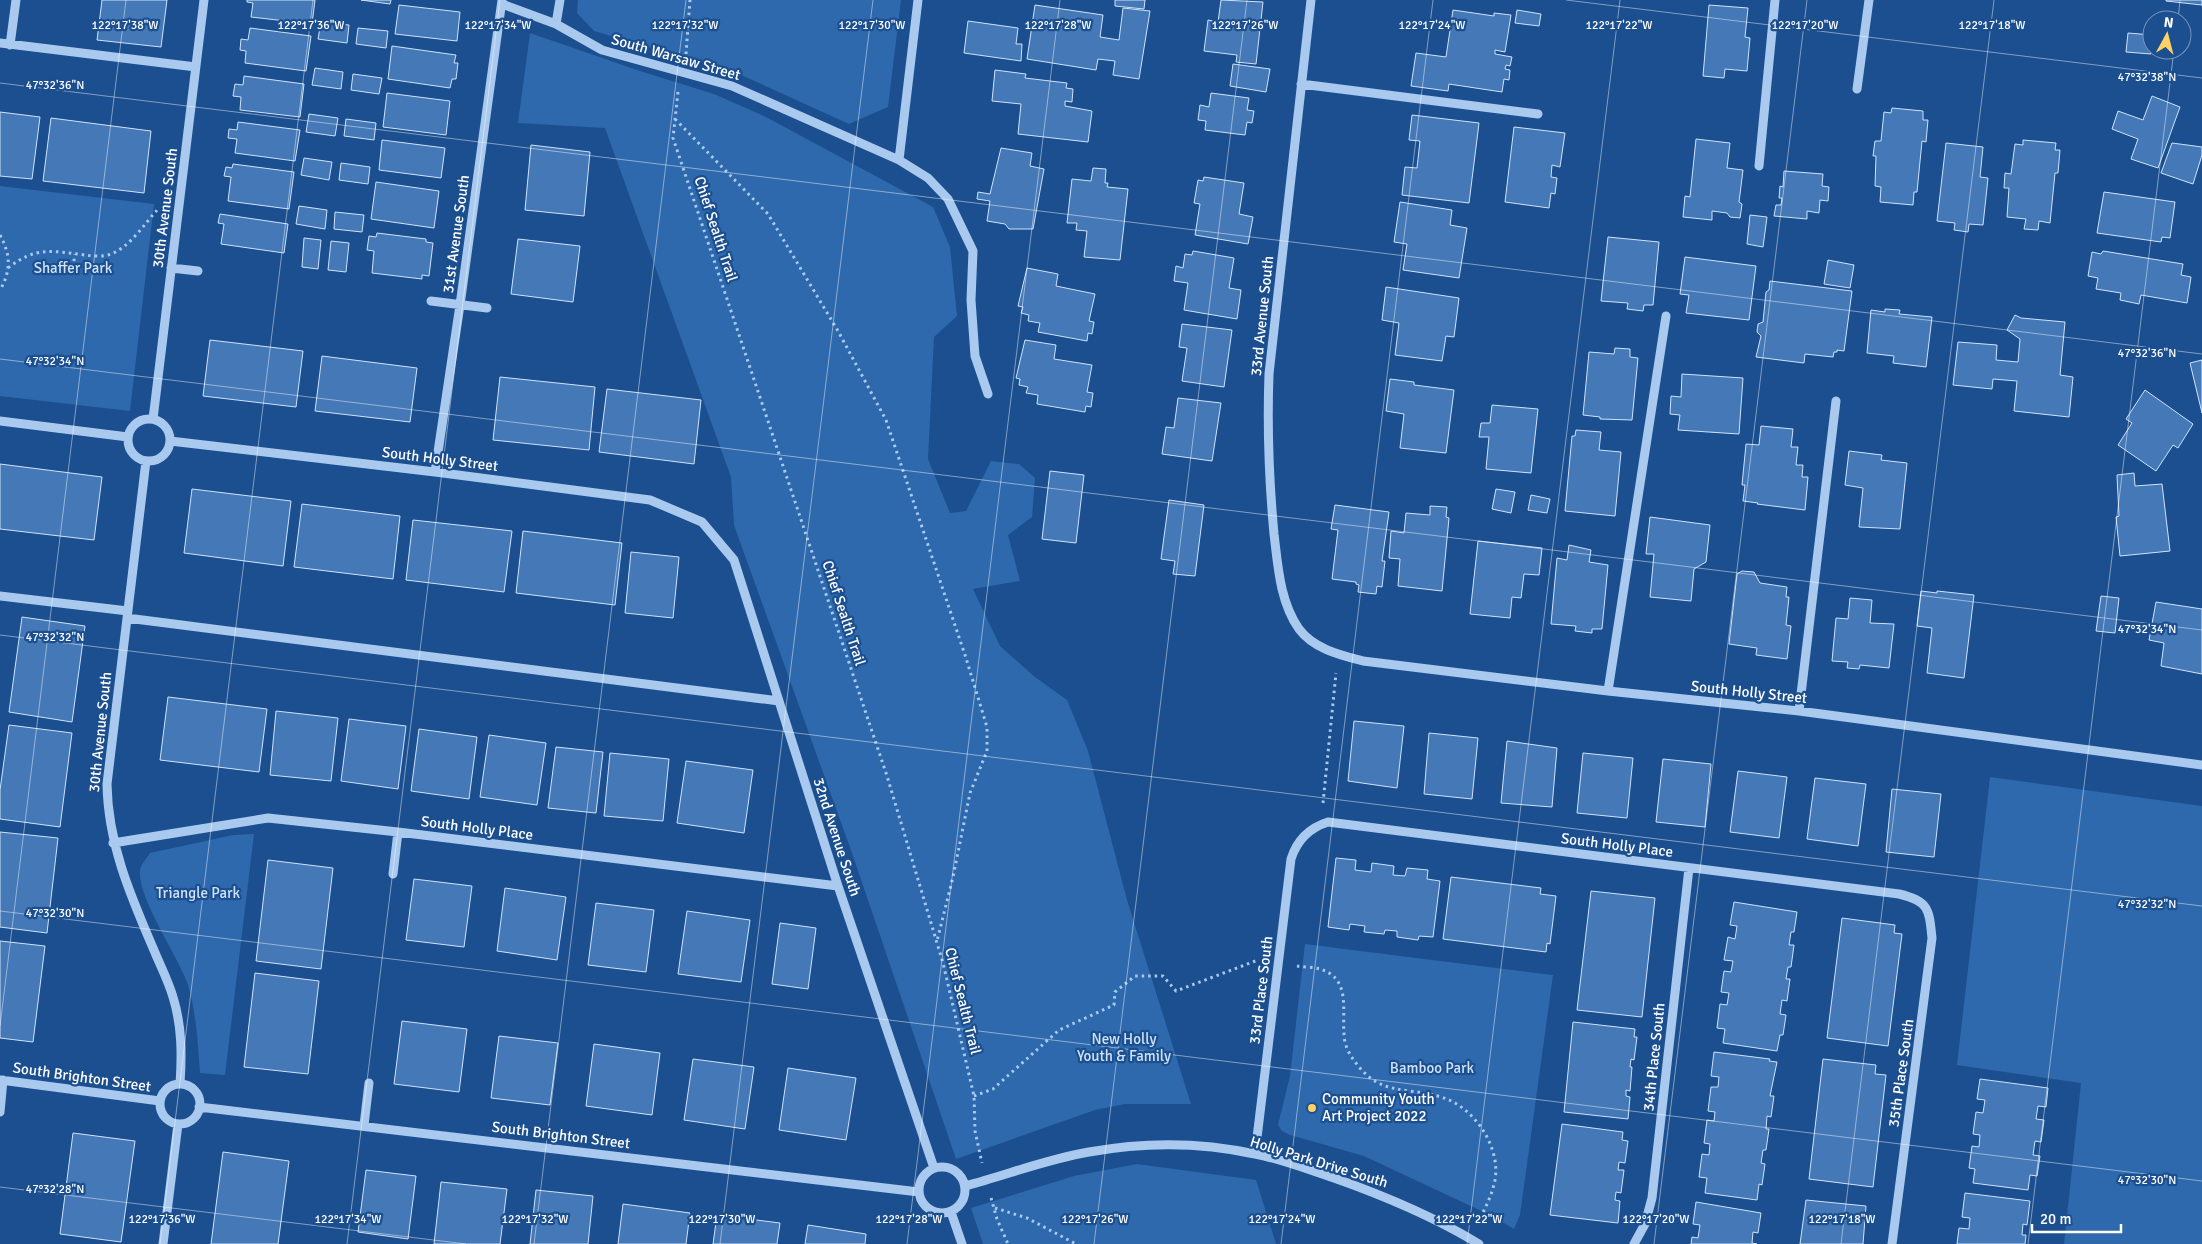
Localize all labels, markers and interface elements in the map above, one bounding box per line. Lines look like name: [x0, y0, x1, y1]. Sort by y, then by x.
north arrow: [2142, 10, 2192, 60]
text: N: [2163, 14, 2174, 32]
text: 122°17'38"W: [91, 18, 159, 33]
text: 122°17'36"W: [277, 18, 345, 33]
text: 122°17'34"W: [464, 18, 532, 33]
text: 122°17'32"W: [651, 18, 719, 33]
text: 122°17'30"W: [838, 18, 906, 33]
text: 122°17'28"W: [1024, 18, 1092, 33]
text: 122°17'26"W: [1211, 18, 1279, 33]
text: 122°17'24"W: [1398, 18, 1466, 33]
text: 122°17'22"W: [1585, 18, 1653, 33]
text: 122°17'20"W: [1771, 18, 1839, 33]
text: 122°17'18"W: [1958, 18, 2026, 33]
street label: South Warsaw Street: [609, 30, 743, 84]
text: 47°32'38"N: [2118, 70, 2176, 85]
text: 47°32'36"N: [26, 78, 84, 93]
street label: 30th Avenue South: [149, 147, 181, 269]
street label: 31st Avenue South: [439, 174, 473, 294]
street label: Chief Sealth Trail: [691, 174, 741, 284]
street label: 33rd Avenue South: [1247, 255, 1277, 377]
park label: Shaffer Park: [34, 259, 113, 277]
text: 47°32'36"N: [2118, 346, 2176, 361]
text: 47°32'34"N: [26, 354, 84, 369]
street label: South Holly Street: [381, 443, 499, 475]
street label: Chief Sealth Trail: [819, 558, 869, 668]
text: 47°32'34"N: [2118, 622, 2176, 637]
text: 47°32'32"N: [26, 630, 84, 645]
street label: 30th Avenue South: [85, 671, 115, 793]
street label: South Holly Street: [1690, 677, 1808, 707]
street label: 32nd Avenue South: [809, 775, 865, 899]
street label: South Holly Place: [420, 812, 534, 844]
street label: South Holly Place: [1560, 829, 1674, 861]
park label: Triangle Park: [156, 884, 241, 902]
text: 47°32'32"N: [2118, 897, 2176, 912]
text: 47°32'30"N: [26, 906, 84, 921]
street label: 33rd Place South: [1245, 935, 1277, 1045]
street label: Chief Sealth Trail: [941, 946, 985, 1056]
street label: 34th Place South: [1639, 1002, 1669, 1112]
street label: 35th Place South: [1885, 1018, 1917, 1128]
park label: New Holly Youth & Family: [1077, 1030, 1171, 1065]
street label: South Brighton Street: [12, 1058, 152, 1096]
park label: Bamboo Park: [1390, 1059, 1475, 1077]
place label: Community Youth Art Project 2022: [1322, 1090, 1435, 1125]
marker: Community Youth Art Project 2022: [1306, 1102, 1318, 1114]
street label: South Brighton Street: [491, 1118, 631, 1152]
street label: Holly Park Drive South: [1248, 1132, 1390, 1192]
text: 47°32'30"N: [2118, 1173, 2176, 1188]
text: 47°32'28"N: [26, 1182, 84, 1197]
scale bar: [2032, 1202, 2121, 1234]
text: 20 m: [2040, 1210, 2071, 1228]
text: 122°17'36"W: [128, 1212, 196, 1227]
text: 122°17'34"W: [314, 1212, 382, 1227]
text: 122°17'32"W: [501, 1212, 569, 1227]
text: 122°17'30"W: [688, 1212, 756, 1227]
text: 122°17'28"W: [875, 1212, 943, 1227]
text: 122°17'26"W: [1061, 1212, 1129, 1227]
text: 122°17'24"W: [1248, 1212, 1316, 1227]
text: 122°17'22"W: [1435, 1212, 1503, 1227]
text: 122°17'20"W: [1622, 1212, 1690, 1227]
text: 122°17'18"W: [1808, 1212, 1876, 1227]

